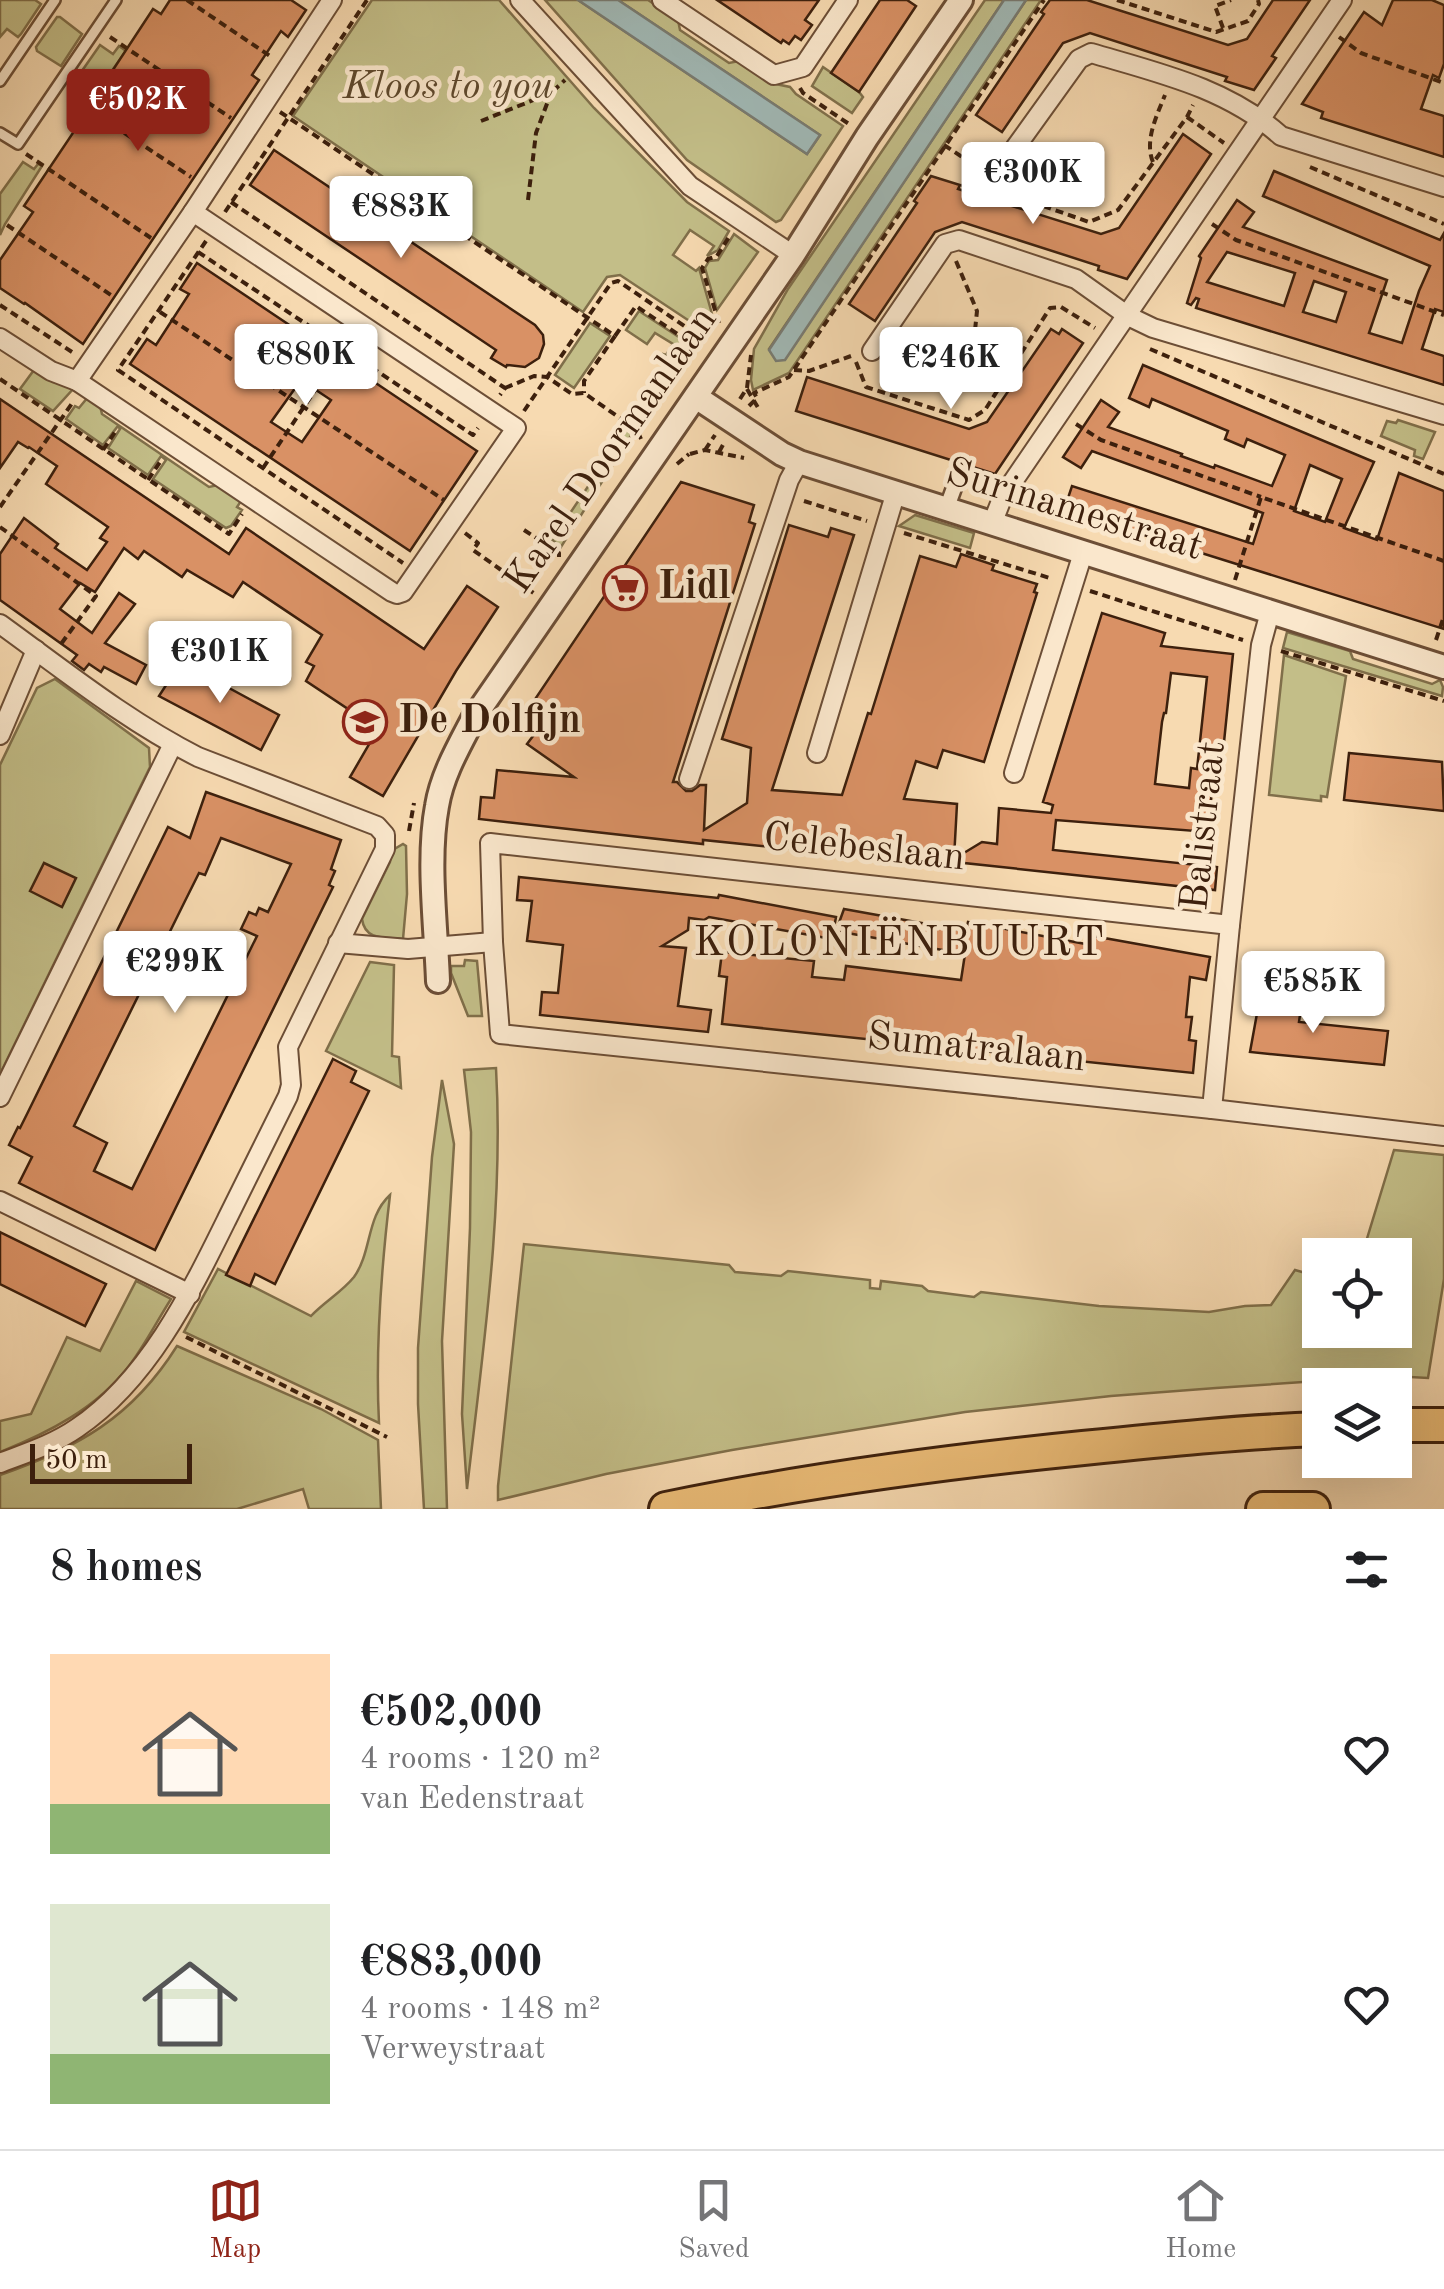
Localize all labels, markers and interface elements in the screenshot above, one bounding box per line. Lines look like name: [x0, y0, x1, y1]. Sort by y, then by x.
park label: Kloos to you: [341, 68, 554, 108]
pin: €502K: [68, 69, 208, 154]
text: €502K: [89, 85, 187, 117]
pin: €300K: [963, 142, 1103, 227]
text: €300K: [984, 158, 1082, 190]
pin: €883K: [331, 176, 471, 261]
text: €883K: [352, 192, 450, 224]
street label: Karel Doormanlaan: [498, 301, 726, 601]
pin: €880K: [236, 324, 376, 409]
pin: €246K: [881, 327, 1021, 412]
text: €880K: [257, 340, 355, 372]
text: €246K: [902, 343, 1000, 375]
street label: Surinamestraat: [941, 453, 1207, 569]
supermarket icon: Lidl: [602, 565, 648, 611]
place label: Lidl: [658, 568, 730, 608]
pin: €301K: [150, 621, 290, 706]
text: €301K: [171, 637, 269, 669]
school or university icon: De Dolfijn: [342, 699, 388, 745]
place label: De Dolfijn: [398, 702, 581, 742]
street label: Balistraat: [1176, 739, 1234, 913]
street label: Celebeslaan: [761, 819, 967, 879]
district label: KOLONIËNBUURT: [693, 916, 1107, 965]
pin: €299K: [105, 931, 245, 1016]
text: €299K: [126, 947, 224, 979]
pin: €585K: [1243, 951, 1383, 1036]
text: €585K: [1264, 967, 1362, 999]
street label: Sumatralaan: [865, 1018, 1087, 1080]
map controls: [1302, 1238, 1412, 1478]
button: locate: [1302, 1238, 1412, 1348]
button: layers: [1302, 1368, 1412, 1478]
scale bar: [30, 1439, 192, 1484]
text: 50 m: [45, 1447, 108, 1475]
icon: filters: [1339, 1542, 1394, 1597]
text: 8 homes: [50, 1548, 202, 1590]
text: €502,000: [360, 1693, 542, 1735]
icon: home: [130, 1694, 250, 1814]
icon: heart: [1339, 1727, 1394, 1782]
text: 4 rooms · 120 m²: [360, 1744, 601, 1776]
text: van Eedenstraat: [360, 1784, 585, 1816]
text: €883,000: [360, 1943, 542, 1985]
icon: home: [130, 1944, 250, 2064]
icon: heart: [1339, 1977, 1394, 2032]
text: 4 rooms · 148 m²: [360, 1994, 601, 2026]
text: Verweystraat: [360, 2034, 545, 2066]
tab: Map: [208, 2173, 263, 2268]
tab: Saved: [678, 2173, 750, 2268]
tab: Home: [1165, 2173, 1236, 2268]

